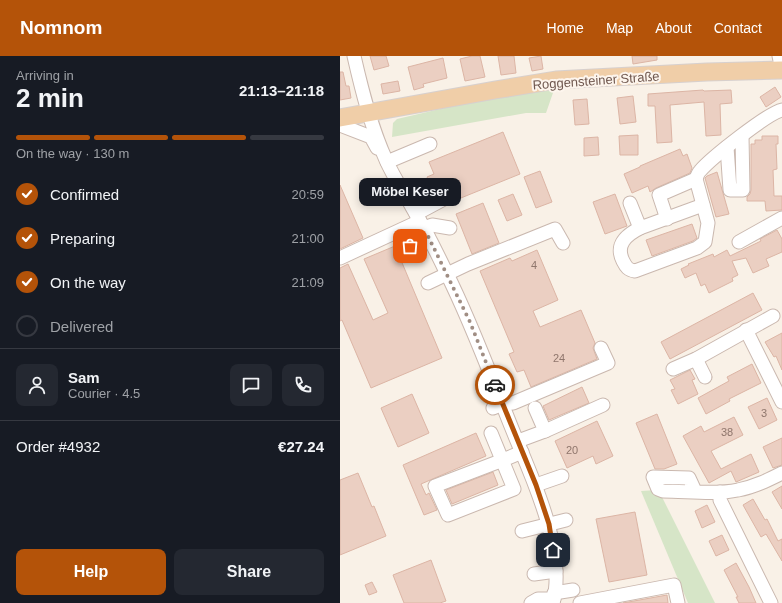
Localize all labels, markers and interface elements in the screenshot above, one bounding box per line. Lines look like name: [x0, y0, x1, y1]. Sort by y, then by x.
text: Nomnom: [20, 17, 102, 38]
text: Home: [547, 20, 584, 36]
text: Map: [606, 20, 633, 36]
text: About: [655, 20, 692, 36]
text: Contact: [714, 20, 762, 36]
text: Arriving in: [16, 68, 74, 83]
street label: Roggensteiner Straße: [532, 69, 660, 92]
text: 21:13–21:18: [239, 82, 324, 99]
text: 2 min: [16, 83, 84, 113]
text: On the way · 130 m: [16, 146, 129, 161]
callout: Möbel Keser: [359, 178, 461, 206]
icon: check: [16, 183, 38, 205]
text: Möbel Keser: [371, 184, 449, 199]
text: Confirmed: [50, 186, 119, 203]
text: 20:59: [291, 187, 324, 202]
icon: check: [16, 227, 38, 249]
pin: [393, 229, 427, 263]
text: Preparing: [50, 230, 115, 247]
text: 21:00: [291, 231, 324, 246]
icon: bag: [399, 235, 421, 257]
house number: 4: [531, 259, 537, 271]
icon: check: [16, 271, 38, 293]
text: On the way: [50, 274, 126, 291]
text: 21:09: [291, 275, 324, 290]
text: Delivered: [50, 318, 113, 335]
house number: 24: [553, 352, 565, 364]
button: person: [16, 364, 58, 406]
button: chat: [230, 364, 272, 406]
button: phone: [282, 364, 324, 406]
courier: [475, 365, 515, 405]
text: Sam: [68, 369, 100, 386]
icon: car: [484, 374, 506, 396]
text: Courier · 4.5: [68, 386, 140, 401]
house number: 3: [761, 407, 767, 419]
house number: 38: [721, 426, 733, 438]
text: Order #4932: [16, 438, 100, 455]
text: €27.24: [278, 438, 324, 455]
house number: 20: [566, 444, 578, 456]
pin: [536, 533, 570, 567]
icon: home: [542, 539, 564, 561]
button: Help: [16, 549, 166, 595]
button: Share: [174, 549, 324, 595]

